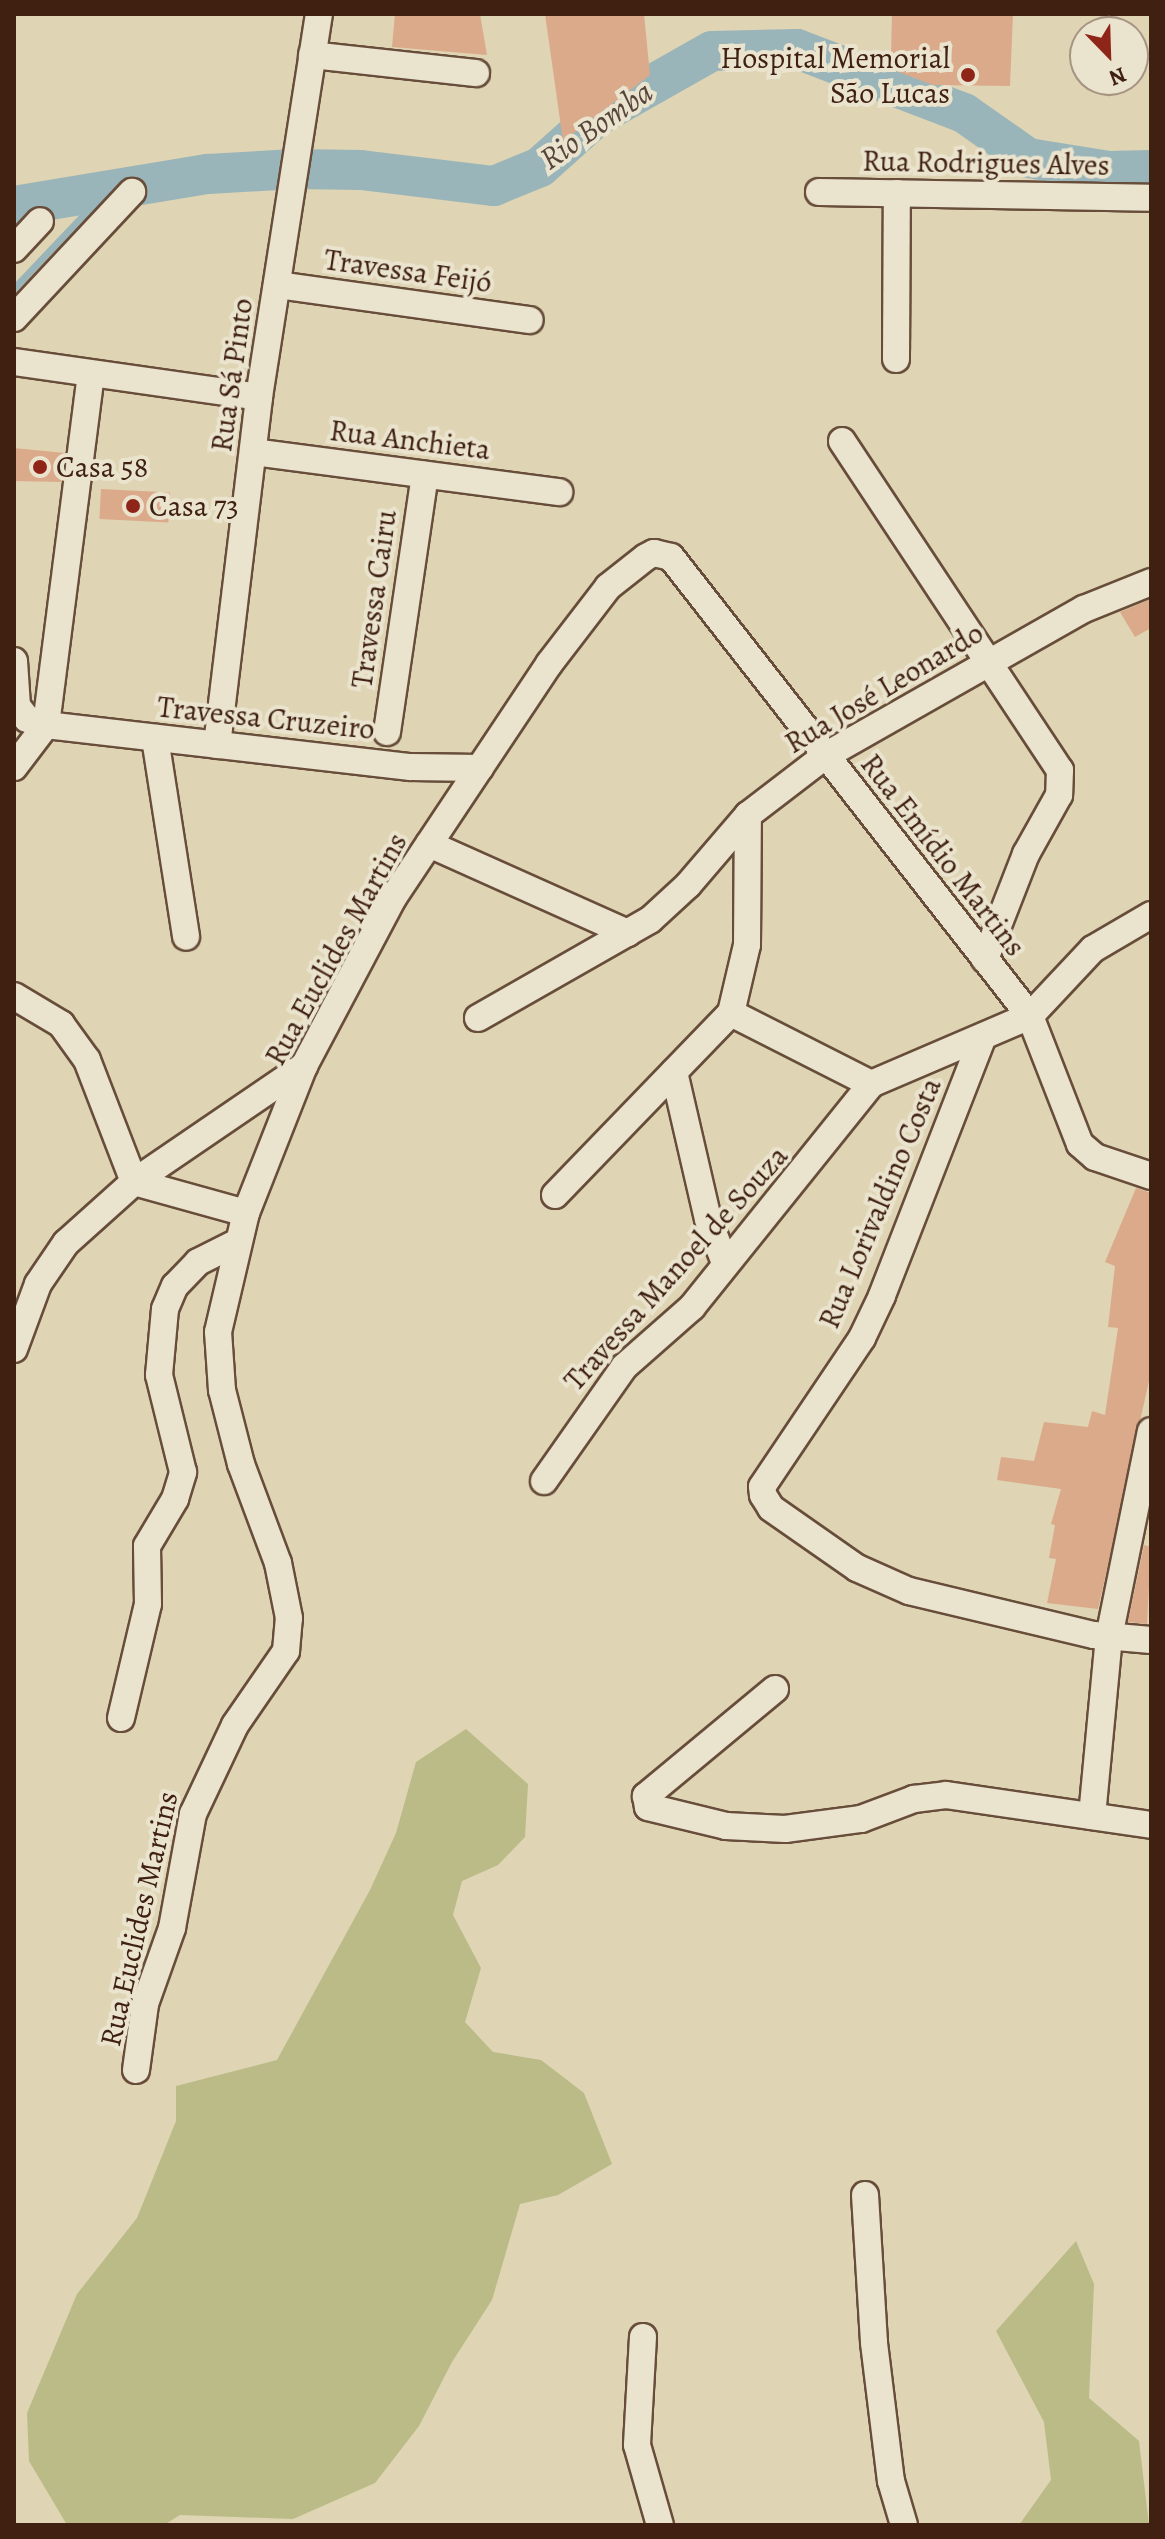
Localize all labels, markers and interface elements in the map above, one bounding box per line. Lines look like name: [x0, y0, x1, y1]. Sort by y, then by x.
north arrow: [1069, 16, 1149, 96]
place label: Hospital Memorial São Lucas: [720, 40, 950, 110]
text: N: [1104, 59, 1131, 93]
marker: Hospital Memorial São Lucas: [957, 64, 979, 86]
water label: Rio Bomba: [532, 72, 660, 178]
street label: Rua Rodrigues Alves: [862, 143, 1110, 183]
street label: Travessa Feijó: [322, 241, 494, 301]
street label: Rua Sá Pinto: [203, 296, 261, 454]
street label: Rua Anchieta: [328, 412, 492, 468]
place label: Casa 58: [56, 449, 148, 485]
marker: Casa 58: [31, 458, 49, 476]
place label: Casa 73: [149, 488, 239, 524]
marker: Casa 73: [124, 497, 142, 515]
street label: Travessa Cairu: [344, 508, 404, 690]
street label: Rua José Leonardo: [778, 615, 990, 761]
street label: Travessa Cruzeiro: [156, 689, 376, 747]
street label: Rua Emídio Martins: [853, 747, 1033, 963]
street label: Rua Euclides Martins: [257, 826, 415, 1072]
street label: Rua Lorivaldino Costa: [811, 1072, 949, 1334]
street label: Travessa Manoel de Souza: [556, 1138, 796, 1398]
street label: Rua Euclides Martins: [92, 1788, 186, 2050]

